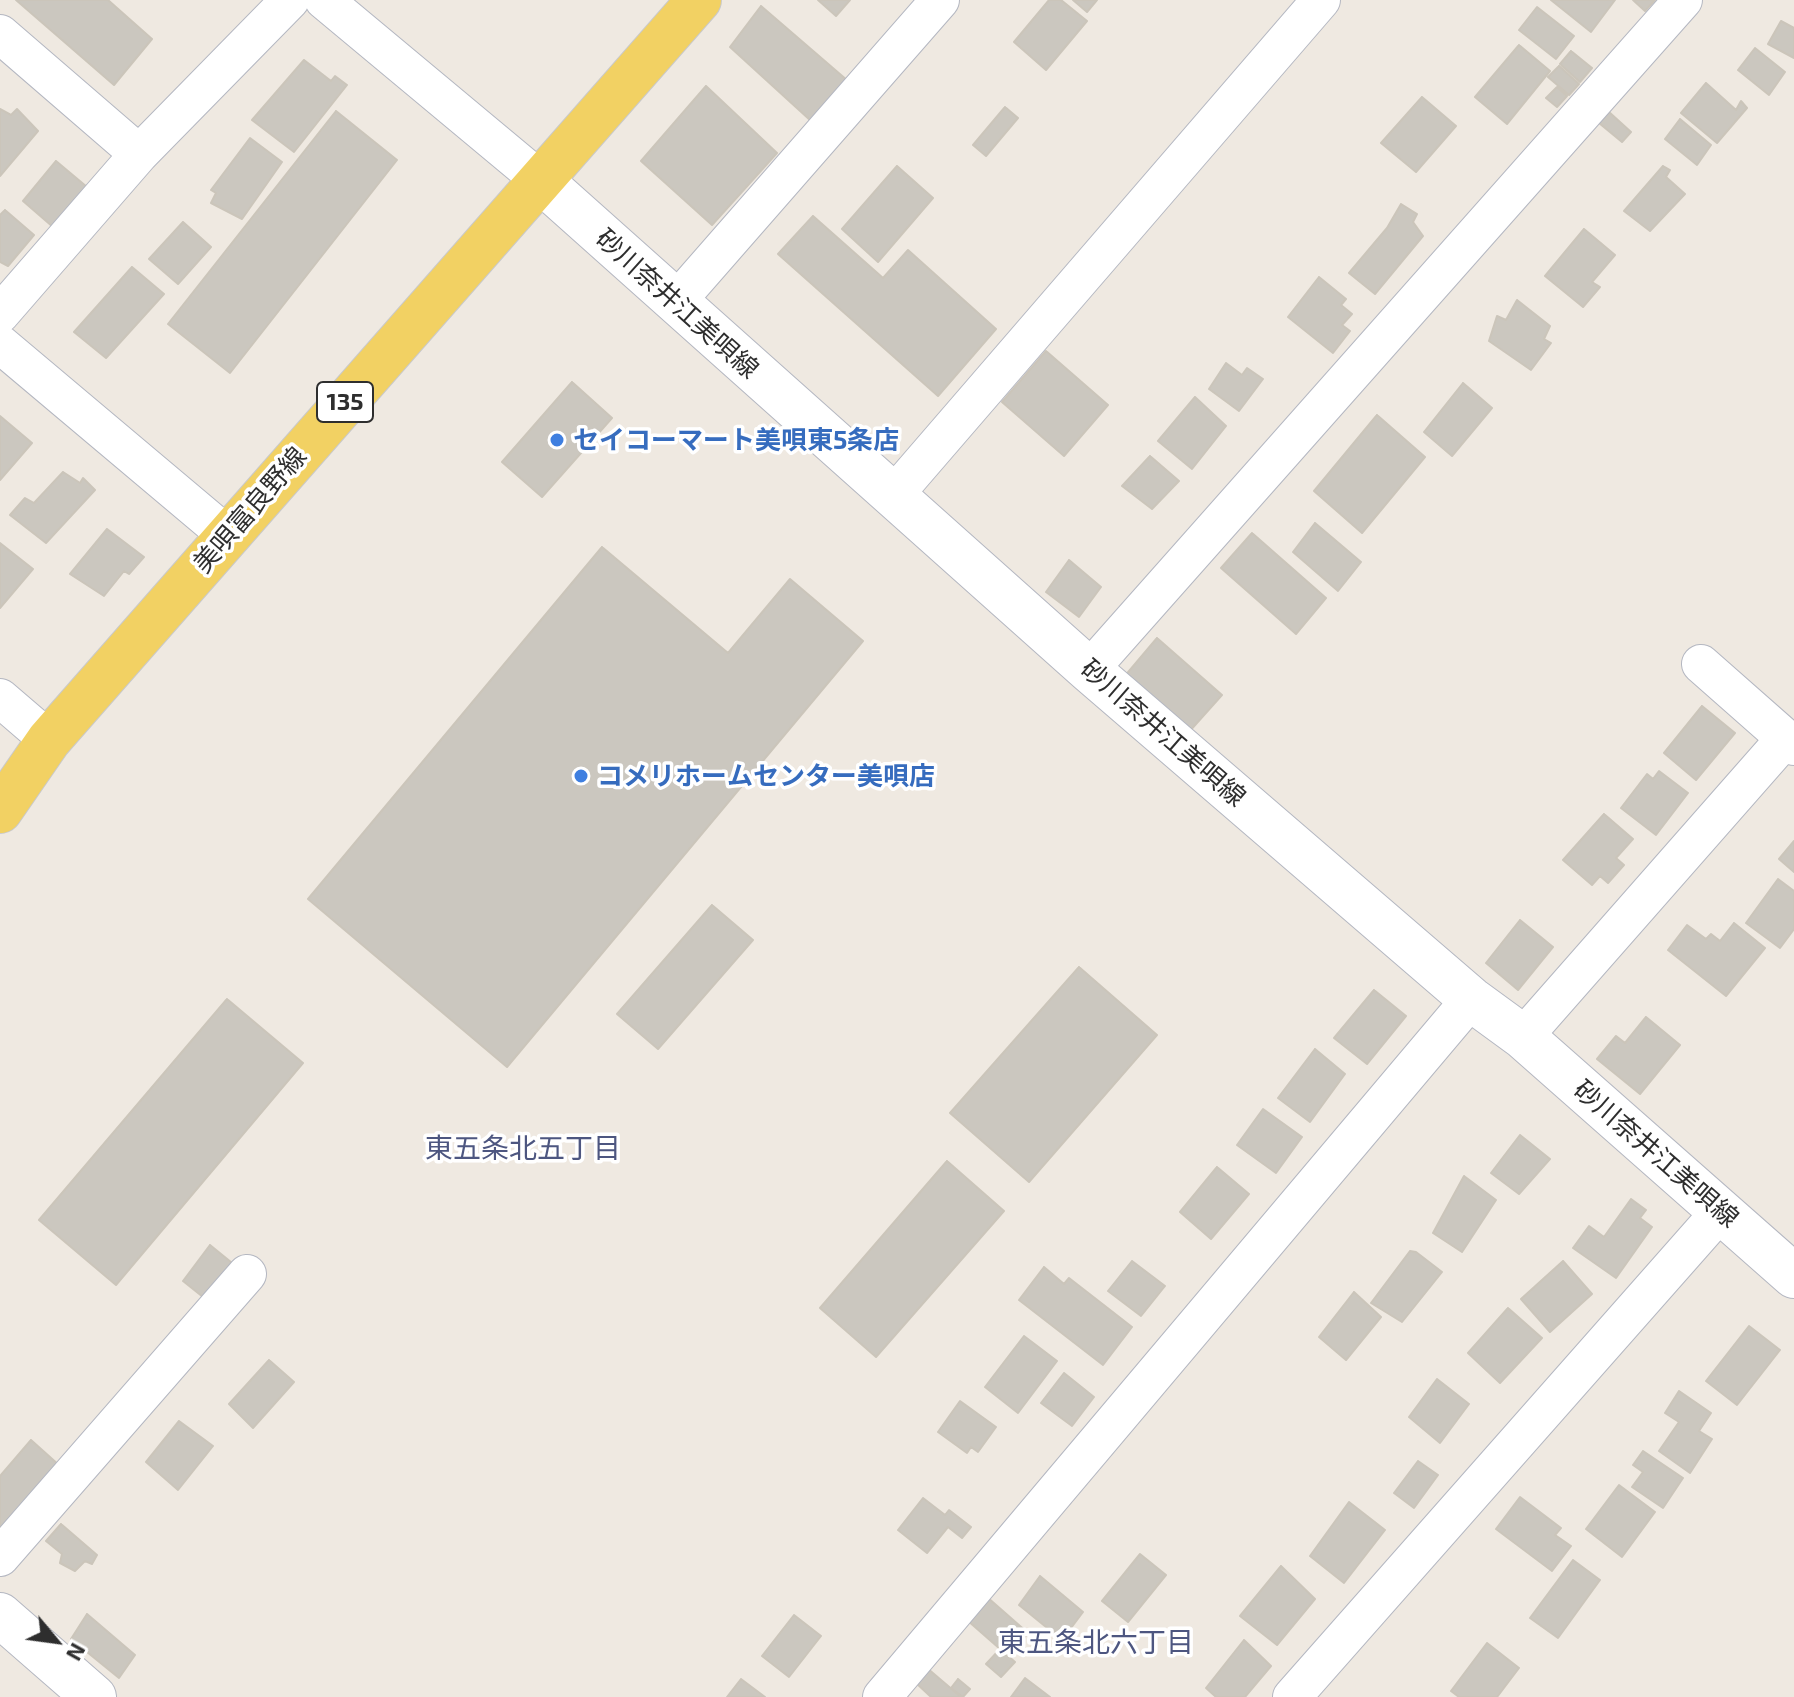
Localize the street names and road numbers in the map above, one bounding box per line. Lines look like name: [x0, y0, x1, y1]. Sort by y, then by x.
street label: 砂川奈井江美唄線: [589, 223, 765, 385]
road number: 135: [317, 382, 373, 422]
street label: 美唄富良野線: [187, 441, 313, 579]
street label: 砂川奈井江美唄線: [1074, 653, 1252, 813]
street label: 砂川奈井江美唄線: [1567, 1074, 1745, 1234]

